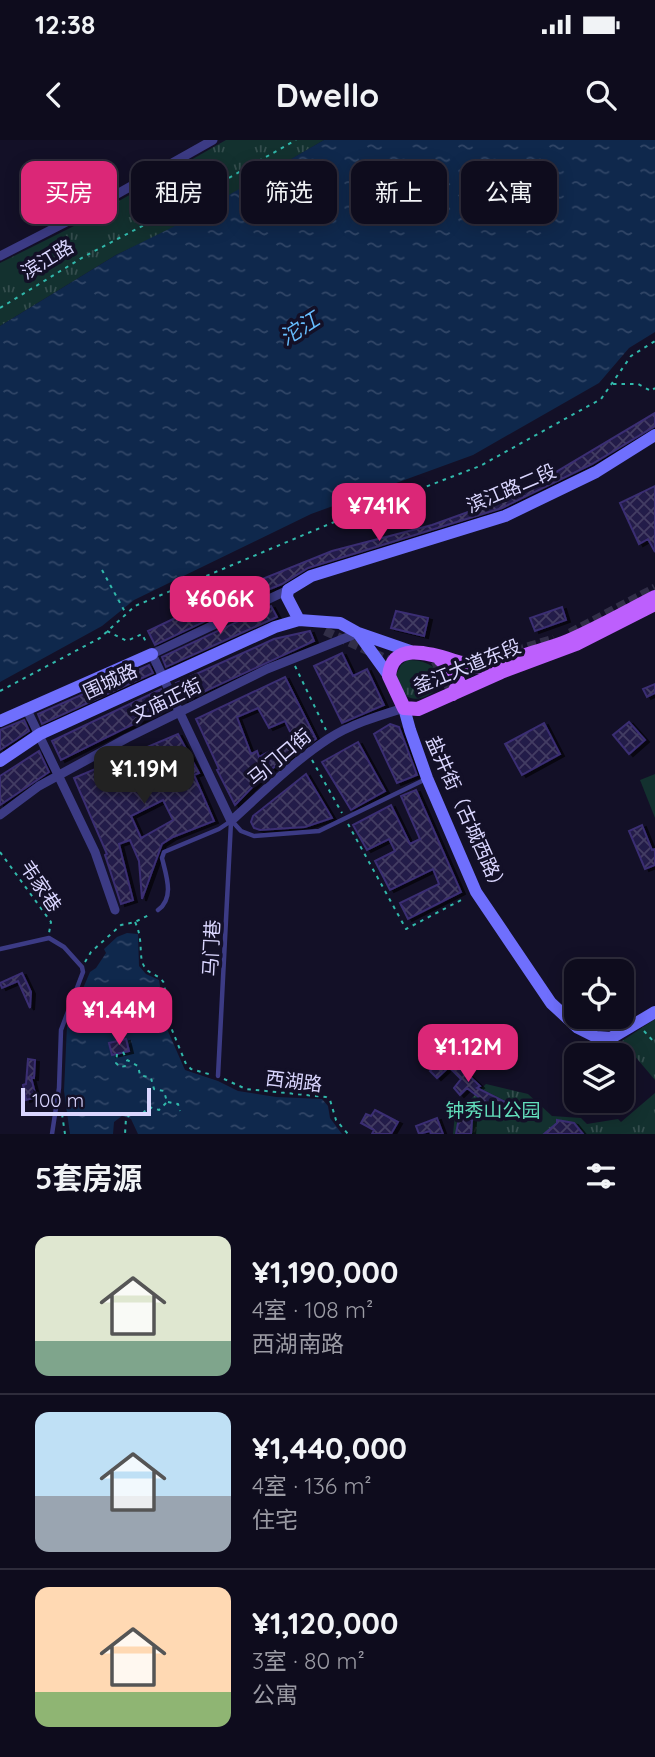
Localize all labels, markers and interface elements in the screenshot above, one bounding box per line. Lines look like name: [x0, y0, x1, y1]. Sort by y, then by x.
text: 12:38: [35, 8, 95, 41]
text: Dwello: [276, 75, 379, 115]
icon: back: [35, 76, 73, 114]
icon: search: [582, 76, 620, 114]
chip: 买房: [21, 161, 117, 224]
chip: 租房: [131, 161, 227, 224]
chip: 筛选: [241, 161, 337, 224]
chip: 新上: [351, 161, 447, 224]
chip: 公寓: [461, 161, 557, 224]
street label: 滨江路: [16, 234, 78, 284]
water label: 沱江: [274, 305, 325, 350]
street label: 滨江路二段: [463, 458, 559, 518]
pin: ¥741K: [330, 484, 428, 543]
text: ¥741K: [348, 491, 410, 520]
pin: ¥606K: [171, 576, 269, 636]
text: ¥606K: [186, 584, 254, 613]
street label: 釜江大道东段: [410, 634, 524, 698]
street label: 围城路: [79, 658, 141, 704]
street label: 文庙正街: [127, 673, 205, 727]
street label: 马门口街: [242, 723, 316, 791]
street label: 盐井街（古城西路）: [421, 732, 513, 898]
pin: ¥1.19M: [87, 746, 201, 806]
text: ¥1.19M: [110, 754, 178, 783]
street label: 韦家巷: [15, 856, 67, 916]
street label: 马门巷: [198, 919, 224, 977]
map controls: [564, 959, 634, 1113]
button: locate: [564, 959, 634, 1029]
pin: ¥1.44M: [62, 988, 176, 1047]
text: ¥1.44M: [82, 995, 156, 1024]
pin: ¥1.12M: [411, 1024, 525, 1084]
text: ¥1.12M: [434, 1032, 502, 1061]
button: layers: [564, 1043, 634, 1113]
street label: 西湖路: [264, 1066, 324, 1096]
scale bar: [21, 1085, 150, 1117]
text: 100 m: [32, 1088, 84, 1112]
park label: 钟秀山公园: [445, 1098, 541, 1122]
icon: filters: [582, 1157, 620, 1195]
text: 5套房源: [35, 1159, 142, 1197]
text: ¥1,190,000: [252, 1253, 398, 1291]
icon: home: [91, 1264, 175, 1348]
text: 4室 · 108 m²: [252, 1295, 373, 1324]
text: 西湖南路: [252, 1329, 344, 1358]
text: ¥1,440,000: [252, 1429, 407, 1467]
icon: home: [91, 1440, 175, 1524]
text: 4室 · 136 m²: [252, 1471, 372, 1500]
text: 住宅: [252, 1505, 298, 1534]
text: ¥1,120,000: [252, 1604, 398, 1642]
icon: home: [91, 1615, 175, 1699]
text: 3室 · 80 m²: [252, 1646, 365, 1675]
text: 公寓: [252, 1680, 298, 1709]

